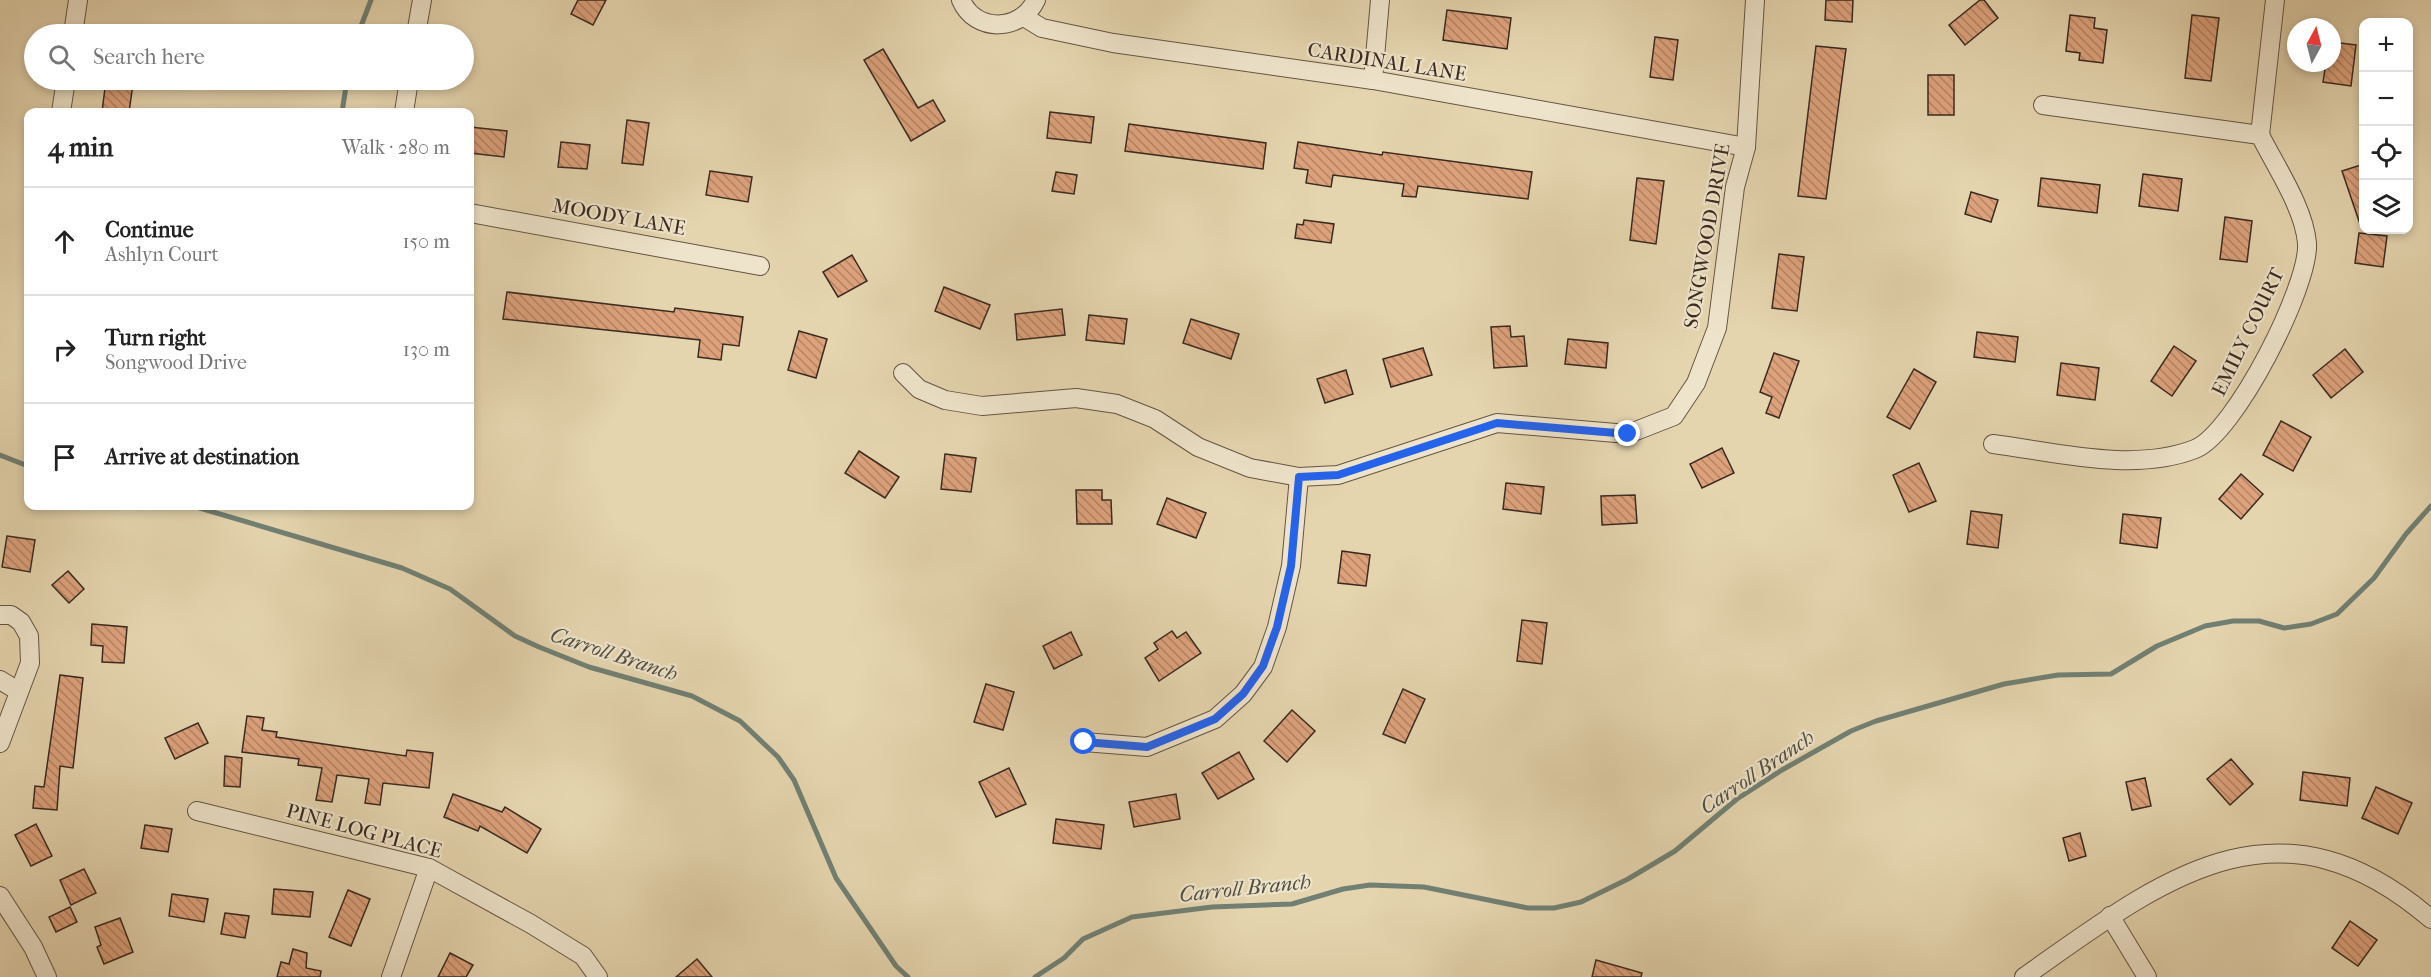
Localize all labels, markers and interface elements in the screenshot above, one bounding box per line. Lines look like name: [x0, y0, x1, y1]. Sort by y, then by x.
north arrow: [2287, 18, 2341, 72]
map controls: [2359, 18, 2413, 234]
button: +: [2359, 18, 2413, 72]
search box: [24, 24, 474, 90]
street label: CARDINAL LANE: [1306, 38, 1468, 86]
icon: search: [45, 41, 78, 74]
text: Search here: [93, 44, 205, 70]
button: −: [2359, 72, 2413, 126]
button: locate: [2359, 126, 2413, 180]
text: 4 min: [48, 132, 113, 163]
text: Walk · 280 m: [342, 136, 450, 159]
street label: SONGWOOD DRIVE: [1679, 142, 1735, 330]
button: layers: [2359, 180, 2413, 234]
street label: MOODY LANE: [551, 194, 687, 240]
text: Continue: [105, 217, 194, 243]
icon: ahead: [48, 225, 81, 258]
text: 150 m: [402, 230, 450, 253]
text: Ashlyn Court: [105, 243, 219, 266]
street label: EMILY COURT: [2207, 264, 2289, 400]
text: Turn right: [105, 325, 206, 351]
icon: right: [48, 333, 81, 366]
text: 130 m: [403, 338, 450, 361]
text: Songwood Drive: [105, 351, 247, 374]
route end: [1614, 420, 1640, 446]
icon: arrive: [48, 441, 81, 474]
text: Arrive at destination: [105, 444, 299, 470]
water label: Carroll Branch: [547, 622, 681, 686]
water label: Carroll Branch: [1695, 725, 1819, 819]
route start: [1070, 728, 1096, 754]
street label: PINE LOG PLACE: [284, 799, 444, 863]
water label: Carroll Branch: [1178, 869, 1312, 907]

